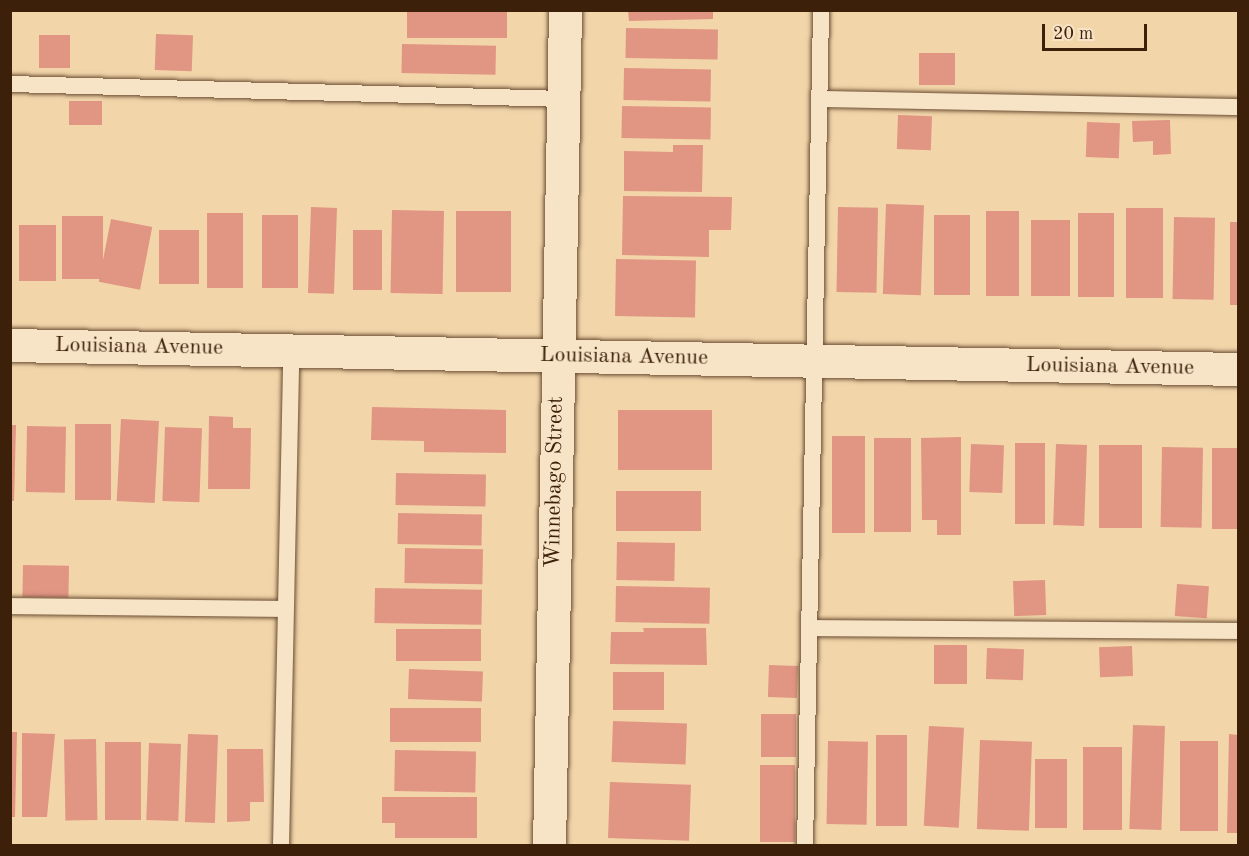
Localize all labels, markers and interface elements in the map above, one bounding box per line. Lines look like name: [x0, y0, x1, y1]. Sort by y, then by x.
scale bar: [1045, 12, 1150, 50]
text: 20 m: [1053, 25, 1093, 43]
street label: Louisiana Avenue: [55, 332, 223, 362]
street label: Louisiana Avenue: [540, 342, 708, 372]
street label: Louisiana Avenue: [1026, 352, 1194, 382]
street label: Winnebago Street: [540, 396, 570, 568]

